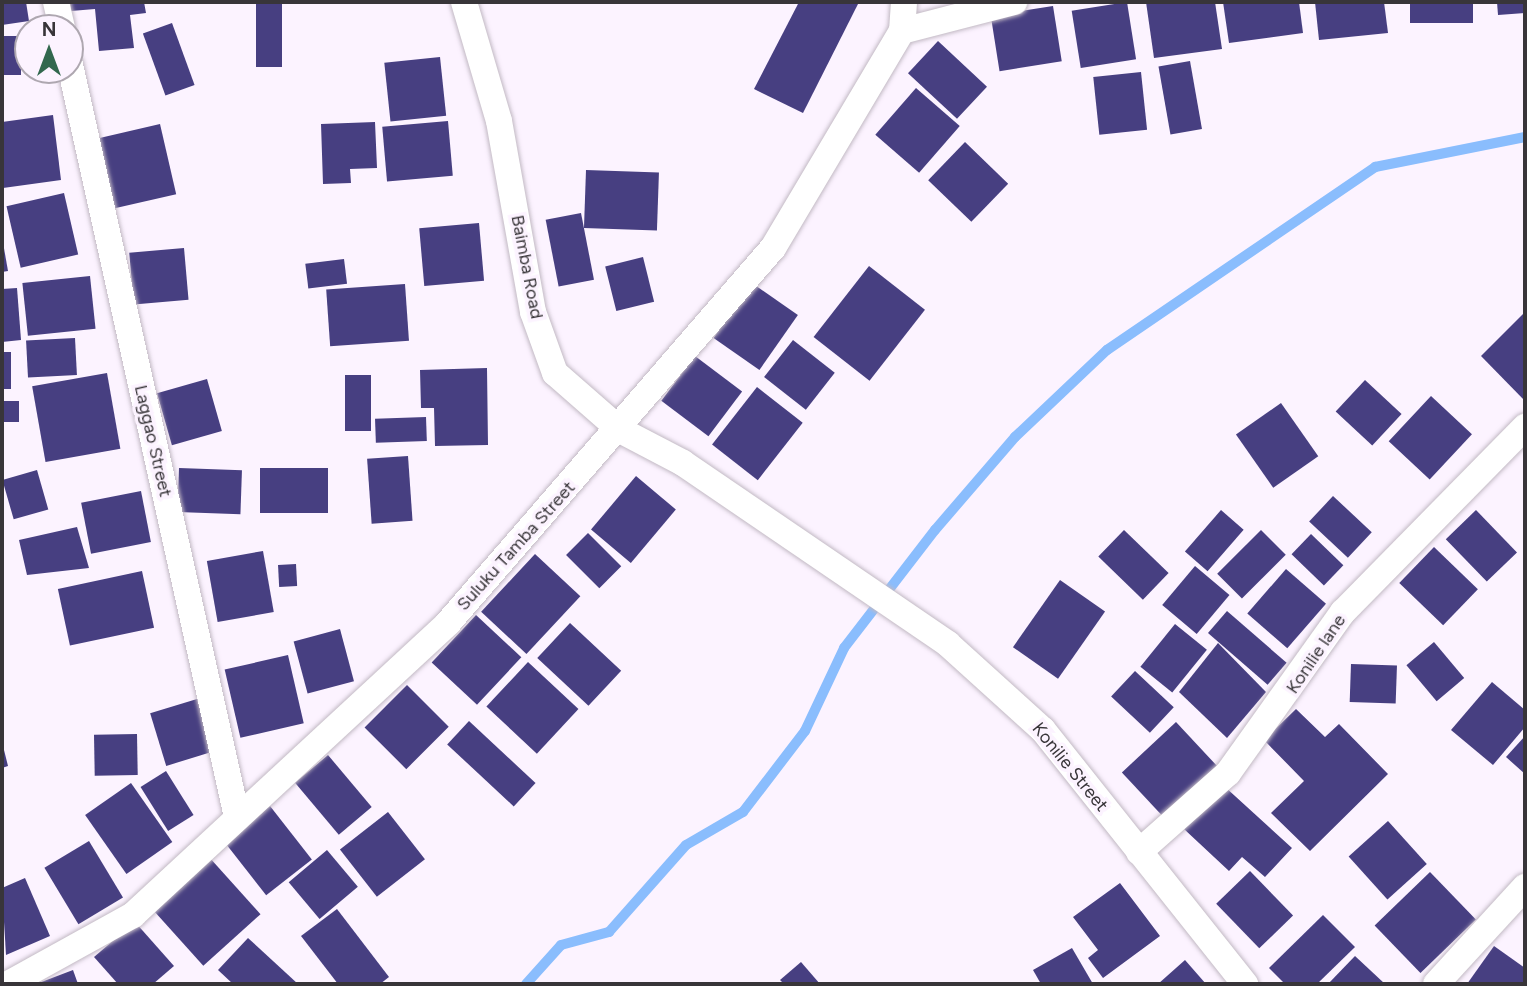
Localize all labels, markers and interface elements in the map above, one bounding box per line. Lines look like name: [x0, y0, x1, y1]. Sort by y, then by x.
north arrow: [14, 14, 84, 84]
text: N: [42, 18, 56, 41]
street label: Baimba Road: [506, 213, 548, 321]
street label: Laggao Street: [130, 383, 176, 499]
street label: Suluku Tamba Street: [452, 477, 580, 615]
street label: Konilie lane: [1282, 610, 1350, 698]
street label: Konilie Street: [1028, 718, 1112, 816]

